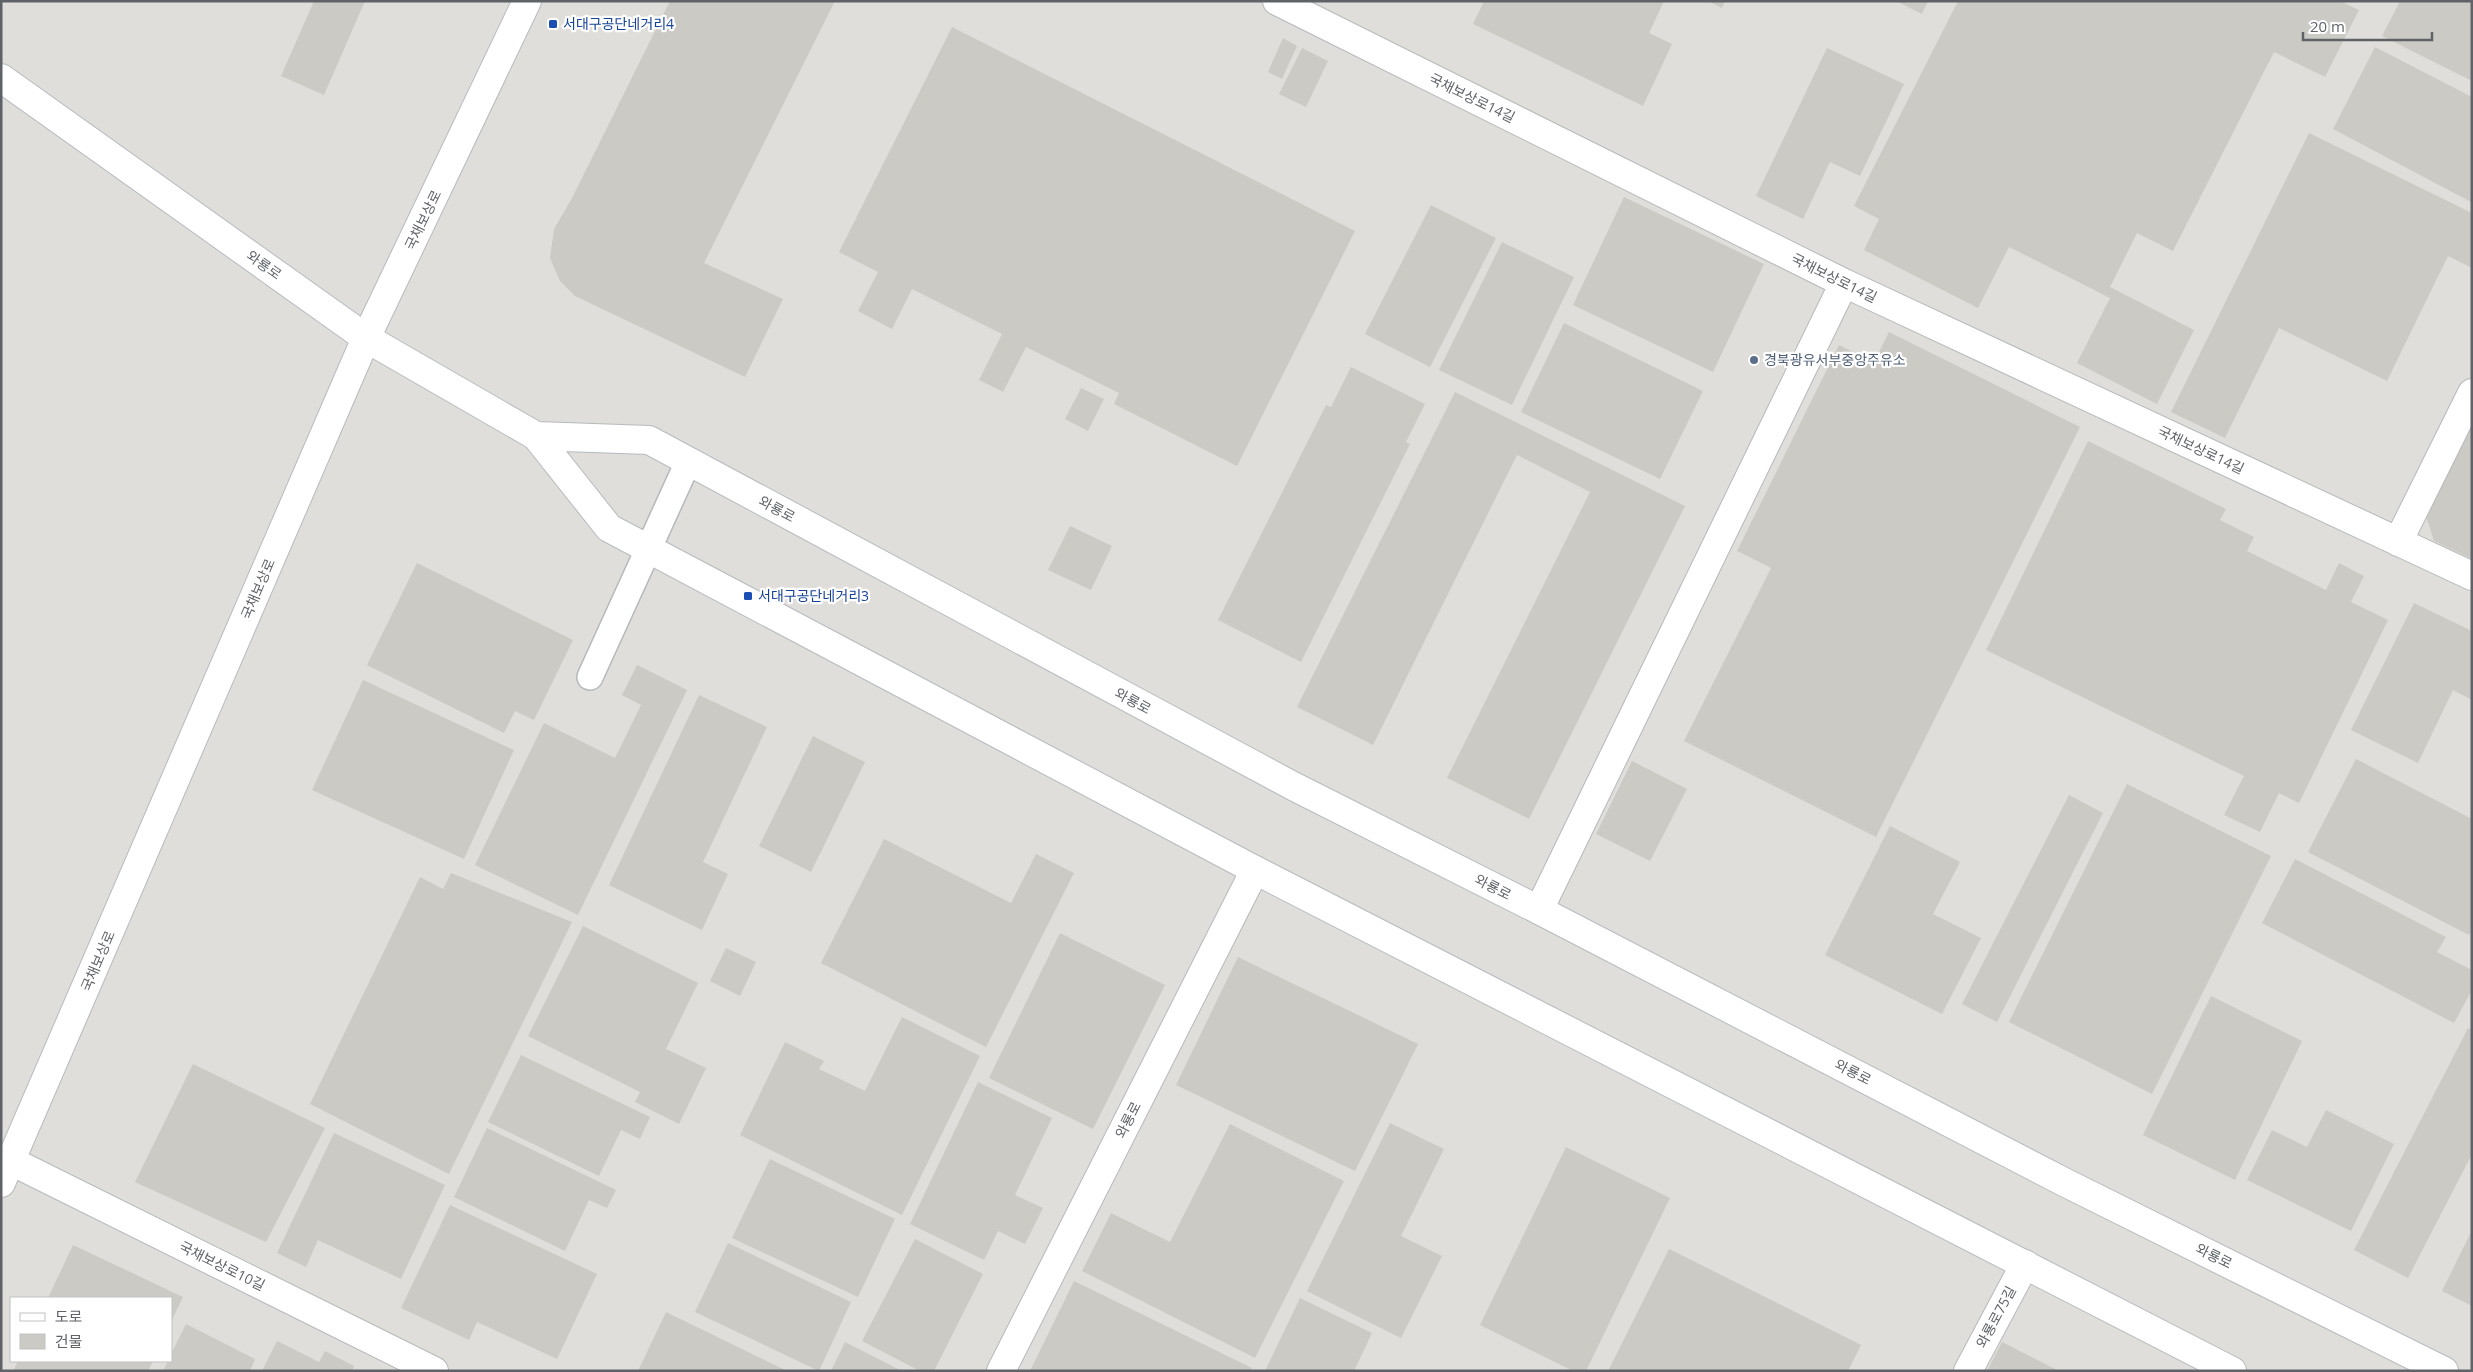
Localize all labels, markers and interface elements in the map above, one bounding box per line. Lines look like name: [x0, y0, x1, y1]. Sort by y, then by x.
scale bar: [2303, 10, 2432, 42]
place label: 서대구공단네거리4: [563, 14, 674, 33]
text: 20 m: [2310, 16, 2345, 36]
marker: 서대구공단네거리4: [547, 18, 559, 30]
street label: 국채보상로14길: [1426, 69, 1518, 127]
street label: 국채보상로: [400, 187, 445, 253]
street label: 와룡로: [243, 246, 286, 284]
street label: 국채보상로14길: [1788, 249, 1880, 307]
place label: 경북광유서부중앙주유소: [1764, 350, 1906, 369]
marker: 경북광유서부중앙주유소: [1748, 354, 1760, 366]
street label: 국채보상로14길: [2155, 421, 2248, 478]
street label: 와룡로: [756, 491, 799, 526]
street label: 국채보상로: [236, 555, 279, 622]
place label: 서대구공단네거리3: [758, 586, 869, 605]
marker: 서대구공단네거리3: [742, 590, 754, 602]
street label: 와룡로: [1112, 683, 1155, 718]
street label: 와룡로: [1472, 869, 1515, 904]
street label: 국채보상로: [76, 927, 119, 994]
street label: 와룡로: [1832, 1054, 1875, 1089]
street label: 와룡로: [1110, 1098, 1145, 1141]
street label: 국채보상로10길: [176, 1237, 268, 1295]
street label: 와룡로: [2193, 1239, 2236, 1273]
street label: 와룡로75길: [1971, 1282, 2020, 1351]
legend: [10, 1297, 172, 1362]
text: 도로: [55, 1306, 83, 1326]
text: 건물: [55, 1331, 83, 1351]

